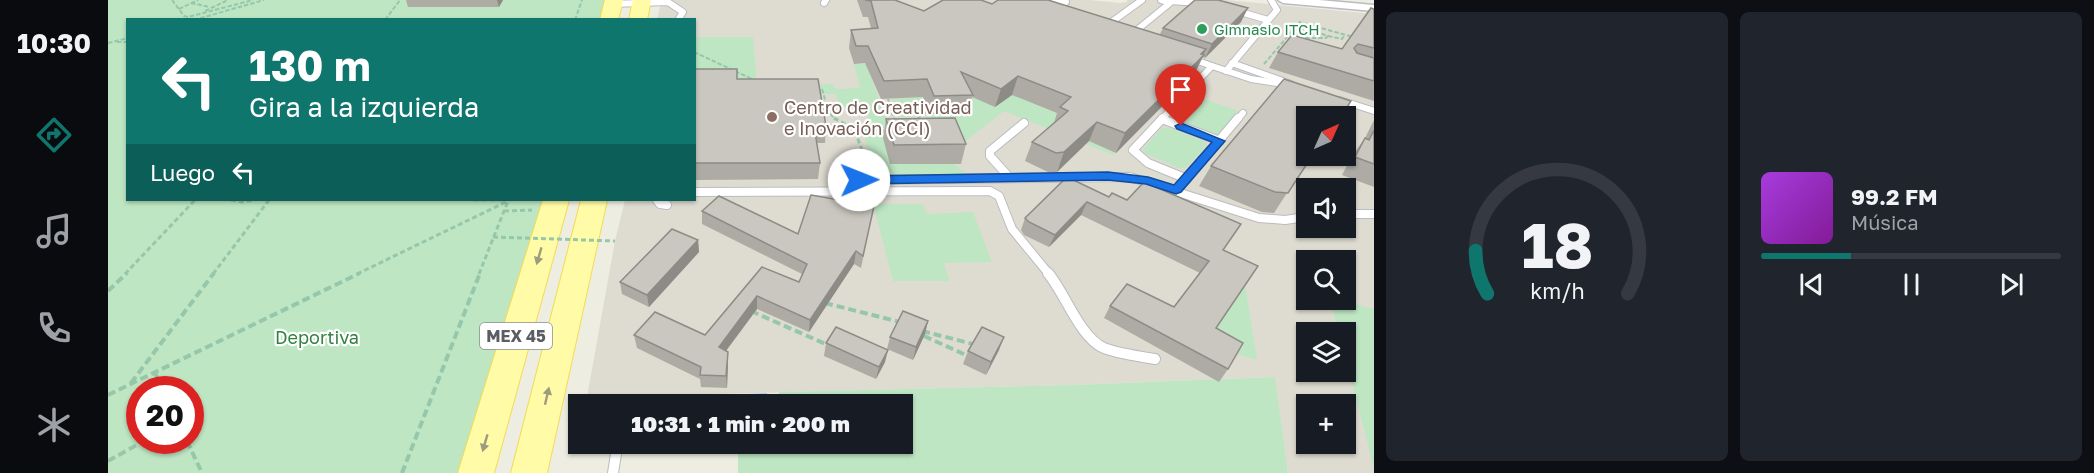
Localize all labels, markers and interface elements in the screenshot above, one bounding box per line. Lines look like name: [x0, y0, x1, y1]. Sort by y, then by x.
place label: Gimnasio ITCH: [1214, 20, 1320, 38]
marker: Gimnasio ITCH: [1195, 22, 1209, 36]
text: 10:30: [17, 27, 91, 59]
text: 130 m: [249, 40, 371, 90]
icon: left: [150, 42, 228, 120]
pin: [1155, 64, 1206, 126]
icon: arrive: [1164, 73, 1197, 106]
text: Gira a la izquierda: [249, 91, 479, 123]
place label: Centro de Creatividad e Inovación (CCI): [784, 96, 972, 139]
north arrow: [1296, 106, 1356, 166]
map controls: [1296, 106, 1356, 454]
marker: Centro de Creatividad e Inovación (CCI): [765, 110, 779, 124]
icon: directions: [33, 114, 75, 156]
position arrow: [827, 148, 891, 212]
icon: left: [227, 156, 260, 189]
text: Luego: [150, 159, 215, 186]
button: sound: [1296, 178, 1356, 238]
text: 99.2 FM: [1851, 183, 1938, 210]
text: 18: [1521, 207, 1593, 282]
icon: music: [33, 210, 75, 252]
text: Música: [1851, 210, 1918, 234]
one-way arrow: [534, 247, 543, 265]
button: search: [1296, 250, 1356, 310]
icon: previous: [1795, 268, 1828, 301]
icon: pause: [1895, 268, 1928, 301]
icon: next: [1995, 268, 2028, 301]
text: km/h: [1530, 278, 1584, 304]
icon: phone: [33, 307, 75, 349]
button: layers: [1296, 322, 1356, 382]
road number: MEX 45: [480, 323, 552, 349]
park label: Deportiva: [275, 326, 359, 348]
speed limit sign: 20: [126, 376, 204, 454]
one-way arrow: [543, 386, 552, 405]
button: +: [1296, 394, 1356, 454]
icon: climate: [33, 404, 75, 446]
text: 10:31 · 1 min · 200 m: [631, 410, 850, 437]
one-way arrow: [480, 434, 489, 452]

